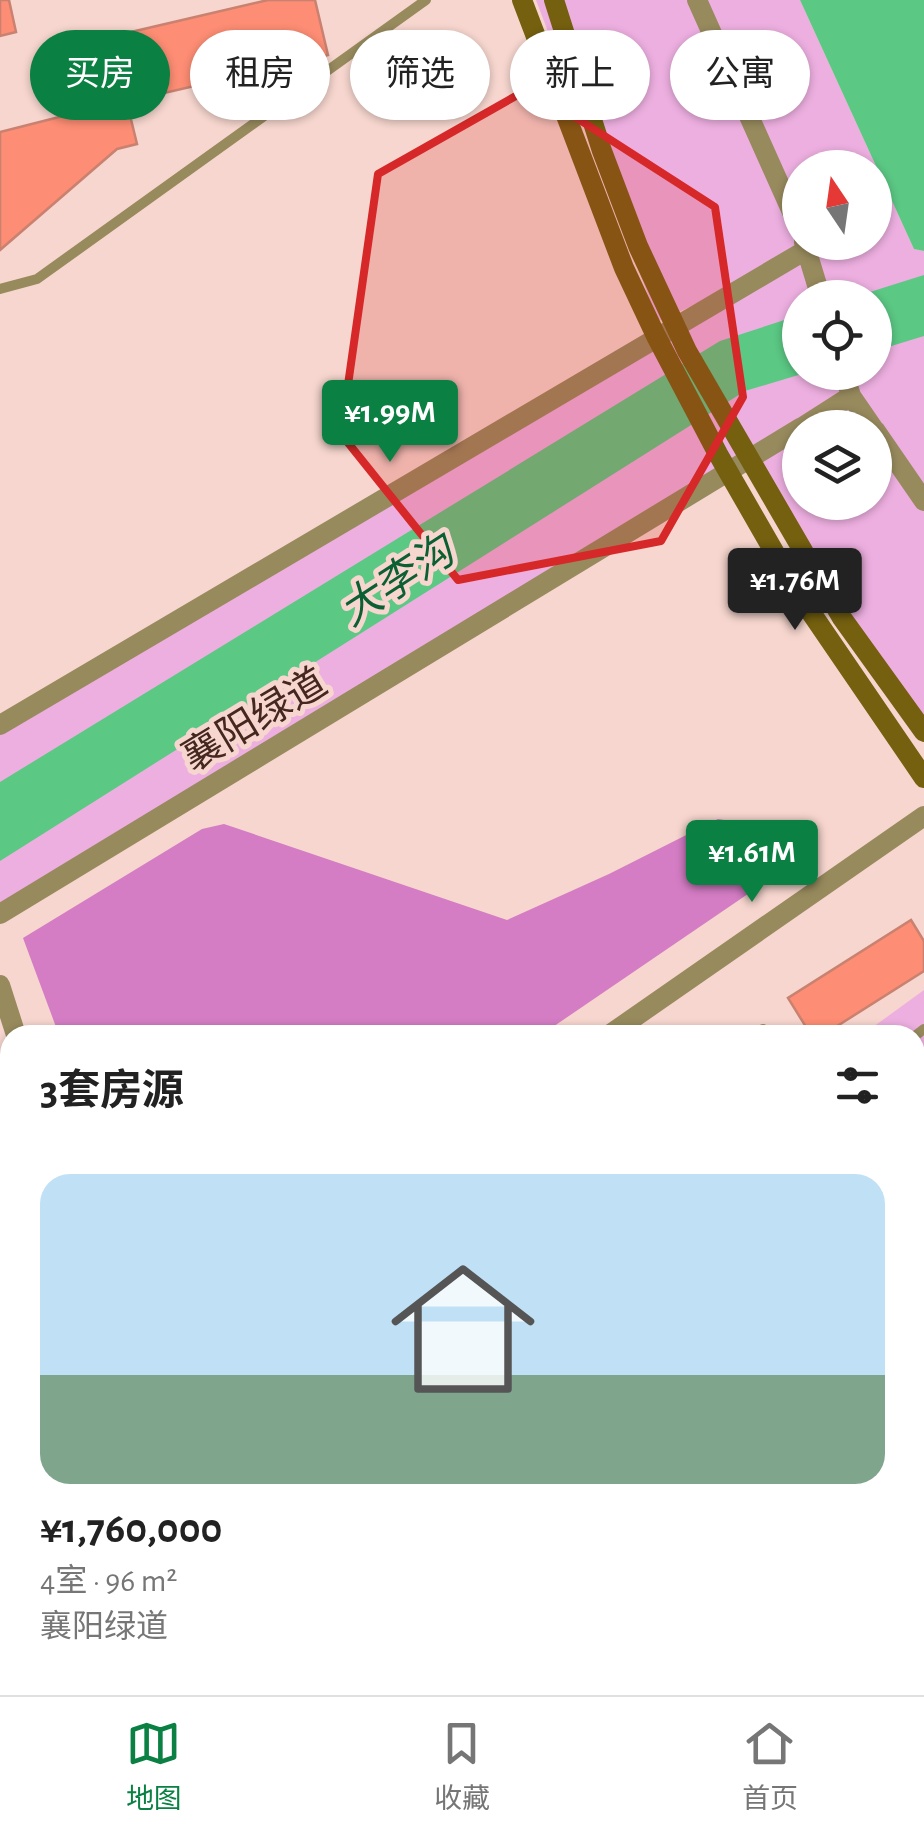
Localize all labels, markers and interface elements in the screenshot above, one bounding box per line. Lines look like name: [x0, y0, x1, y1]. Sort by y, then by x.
chip: 买房: [30, 30, 170, 120]
chip: 租房: [190, 30, 330, 120]
chip: 筛选: [350, 30, 490, 120]
chip: 新上: [510, 30, 650, 120]
chip: 公寓: [670, 30, 810, 120]
north arrow: [782, 150, 892, 260]
map controls: [782, 150, 892, 520]
button: locate: [782, 280, 892, 390]
pin: ¥1.99M: [309, 380, 471, 465]
text: ¥1.99M: [344, 396, 436, 428]
button: layers: [782, 410, 892, 520]
water label: 大李沟: [332, 526, 465, 634]
pin: ¥1.76M: [714, 548, 876, 633]
text: ¥1.76M: [750, 564, 840, 596]
street label: 襄阳绿道: [175, 660, 334, 779]
pin: ¥1.61M: [671, 820, 833, 905]
text: ¥1.61M: [708, 836, 796, 868]
icon: filters: [830, 1058, 885, 1113]
text: 3套房源: [40, 1070, 184, 1112]
icon: home: [373, 1239, 553, 1419]
text: ¥1,760,000: [40, 1508, 222, 1550]
text: 4室 · 96 m²: [40, 1565, 177, 1597]
text: 襄阳绿道: [40, 1611, 168, 1643]
tab: 地图: [126, 1716, 182, 1817]
tab: 收藏: [434, 1716, 490, 1817]
tab: 首页: [742, 1716, 798, 1817]

